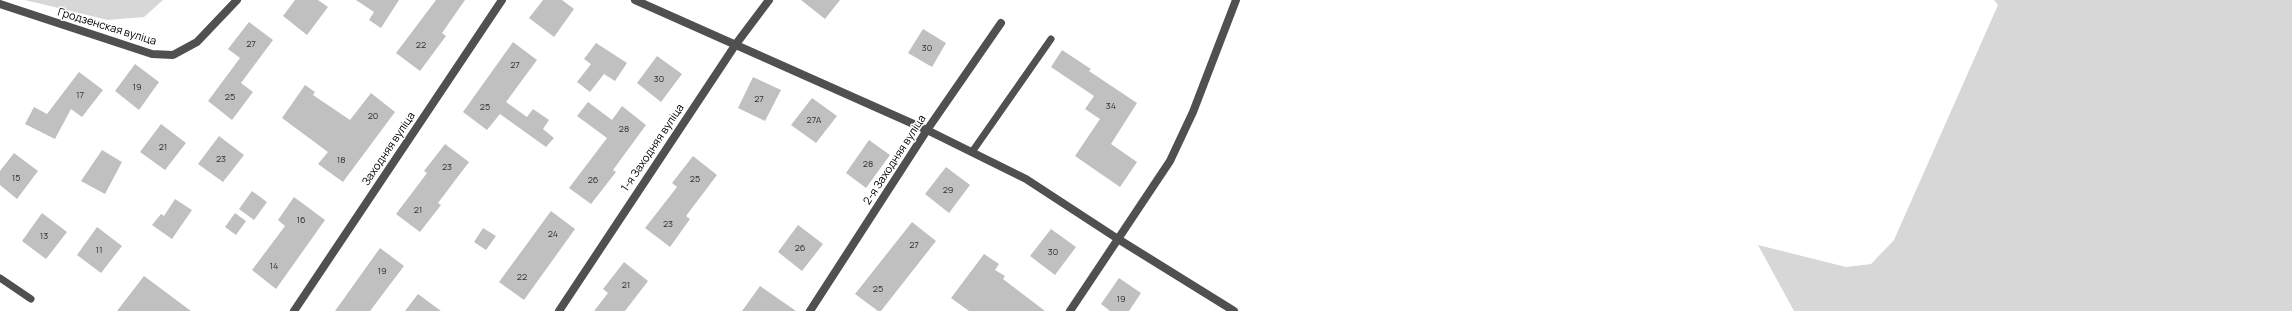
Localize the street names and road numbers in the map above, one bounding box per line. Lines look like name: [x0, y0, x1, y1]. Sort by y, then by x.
street label: Гродзенская вуліца: [56, 6, 158, 48]
street label: 1-я Заходняя вуліца: [619, 102, 687, 194]
street label: Заходняя вуліца: [360, 110, 418, 188]
street label: 2-я Заходняя вуліца: [861, 113, 929, 207]

